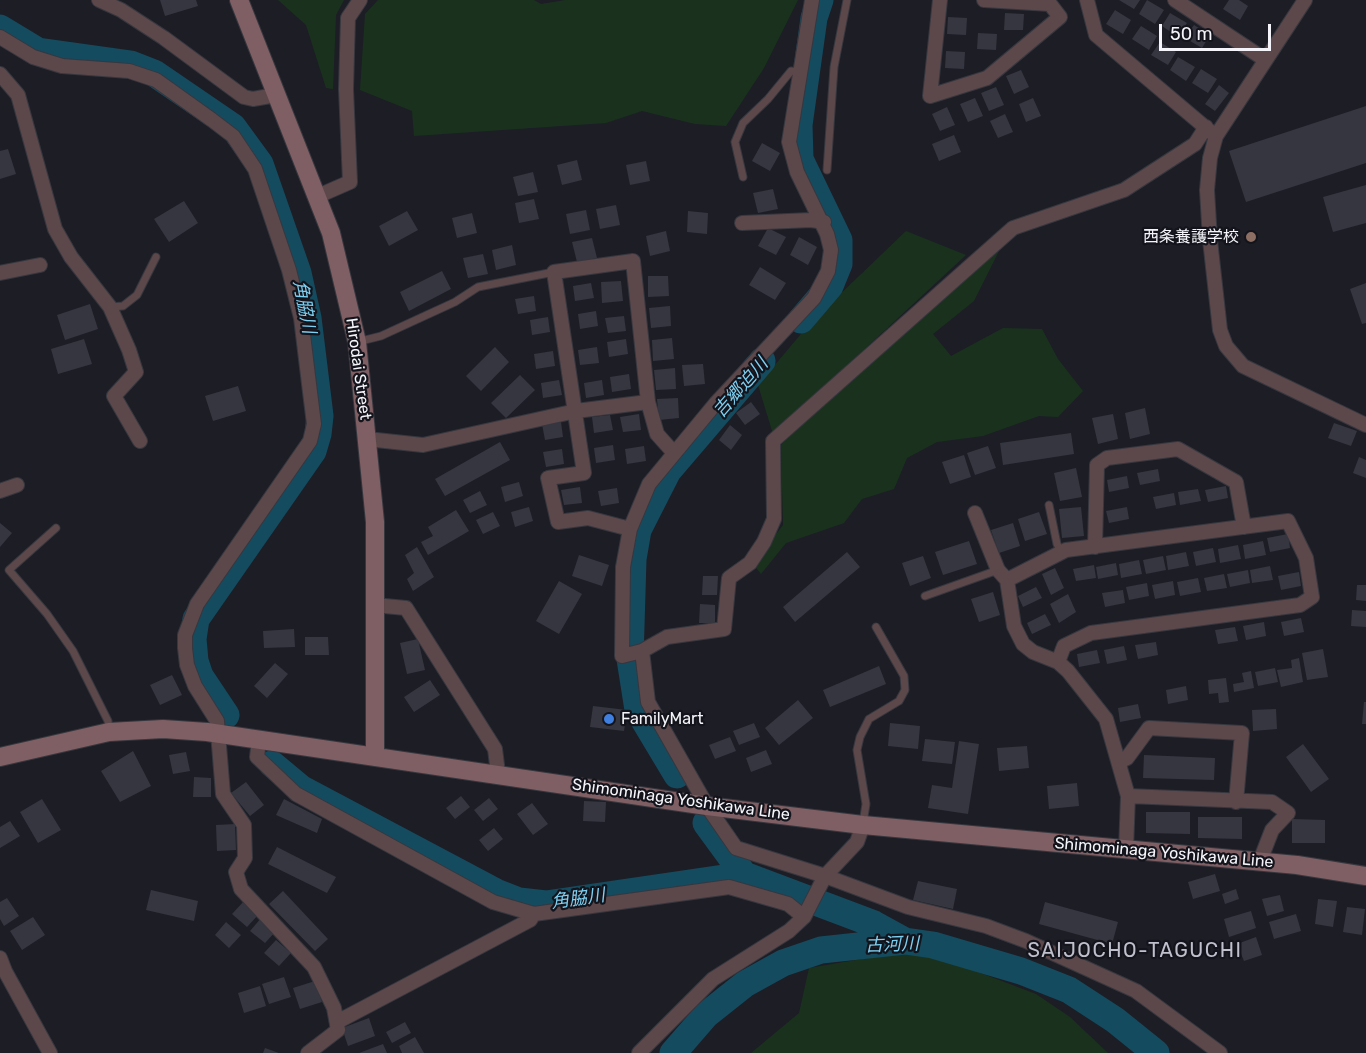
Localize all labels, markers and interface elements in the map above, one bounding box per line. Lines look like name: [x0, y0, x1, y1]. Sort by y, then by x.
scale bar: [1162, 12, 1274, 50]
text: 50 m: [1170, 23, 1213, 45]
place label: 西条養護学校: [1143, 227, 1239, 247]
marker: 西条養護学校: [1244, 230, 1258, 244]
water label: 角脇川: [288, 278, 320, 336]
street label: Hirodai Street: [341, 317, 375, 421]
water label: 吉郷迫川: [709, 354, 773, 422]
place label: FamilyMart: [621, 709, 703, 729]
marker: FamilyMart: [602, 712, 616, 726]
street label: Shimominaga Yoshikawa Line: [571, 775, 791, 825]
street label: Shimominaga Yoshikawa Line: [1054, 834, 1274, 872]
water label: 角脇川: [550, 885, 606, 913]
water label: 古河川: [865, 933, 919, 957]
district label: SAIJOCHO-TAGUCHI: [1028, 939, 1242, 963]

